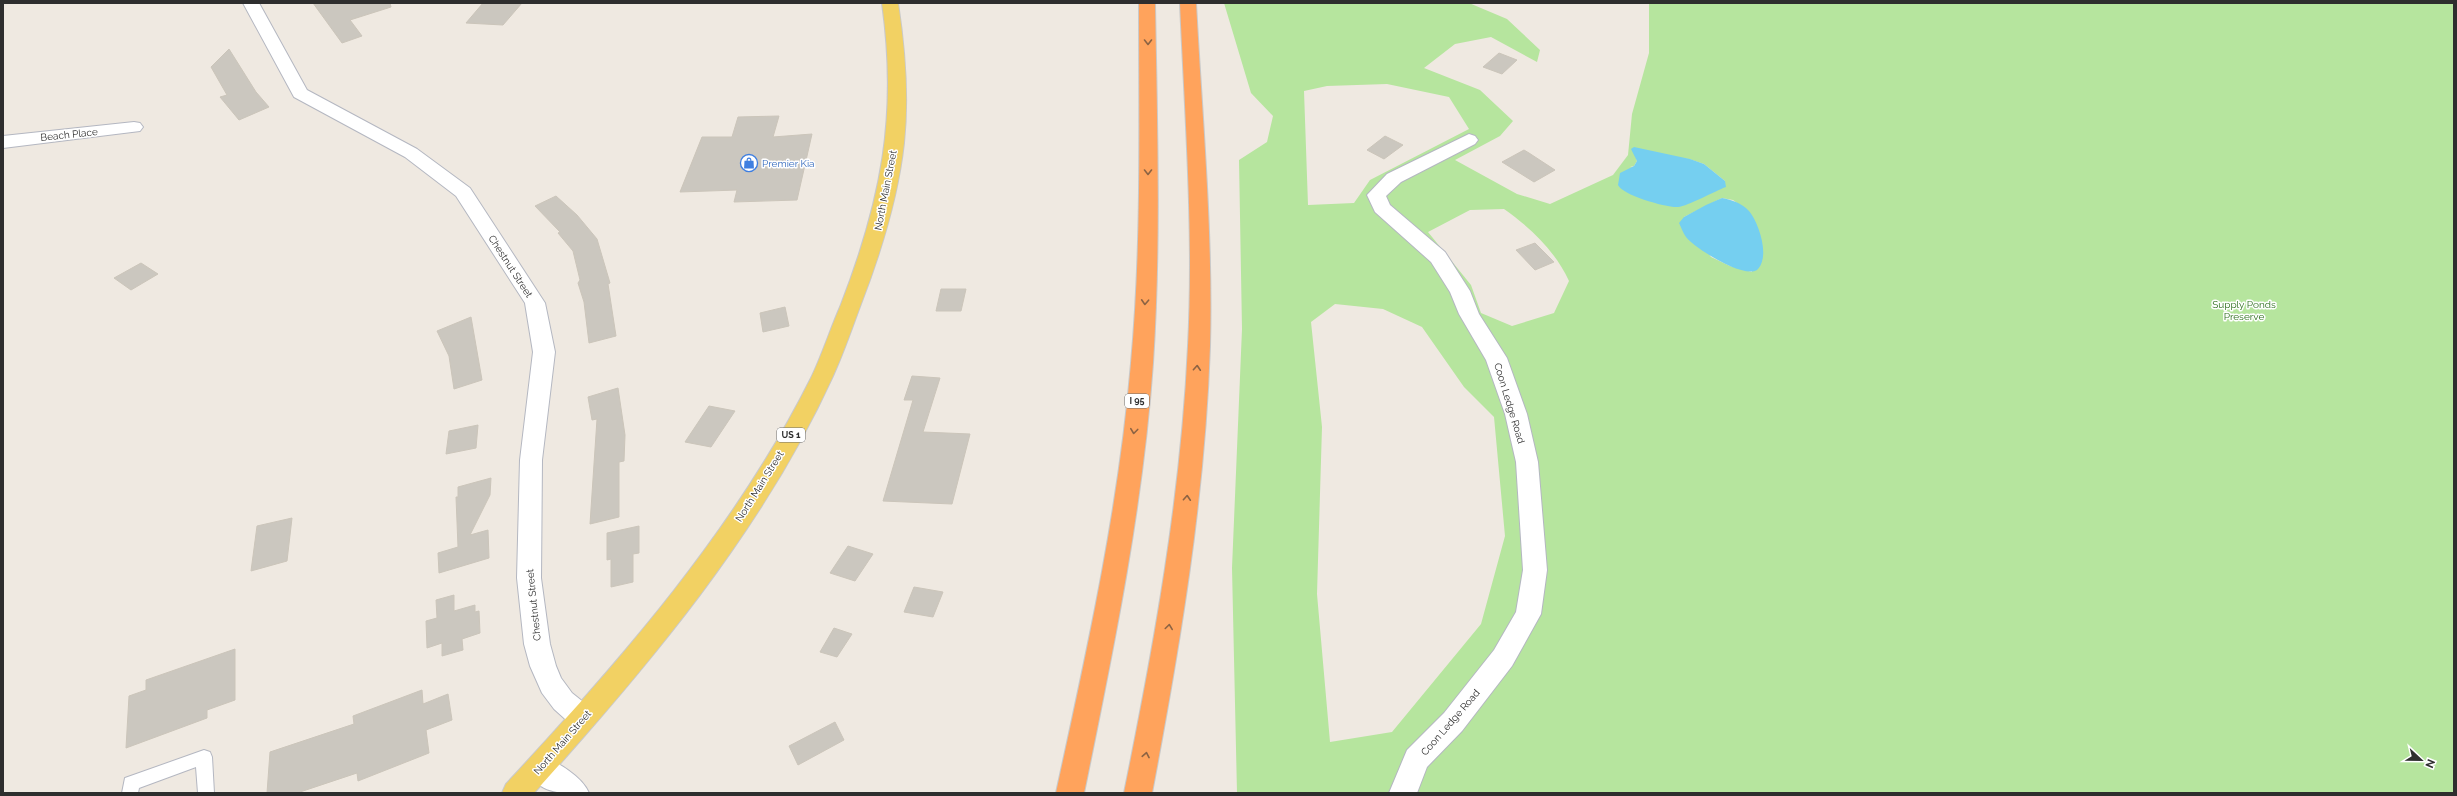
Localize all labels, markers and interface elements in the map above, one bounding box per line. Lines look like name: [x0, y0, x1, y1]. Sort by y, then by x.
one-way arrow: [1144, 39, 1152, 45]
street label: Beach Place: [40, 126, 98, 143]
street label: North Main Street: [872, 149, 899, 231]
shop icon: Premier Kia: [739, 153, 759, 173]
place label: Premier Kia: [762, 158, 815, 169]
one-way arrow: [1144, 169, 1152, 175]
street label: Chestnut Street: [486, 233, 535, 300]
one-way arrow: [1141, 299, 1150, 305]
park label: Supply Ponds Preserve: [2212, 299, 2276, 322]
street label: Coon Ledge Road: [1492, 362, 1527, 445]
one-way arrow: [1193, 365, 1202, 372]
road number: I 95: [1125, 394, 1149, 408]
road number: US 1: [777, 428, 805, 442]
one-way arrow: [1129, 428, 1138, 434]
street label: North Main Street: [733, 448, 786, 524]
one-way arrow: [1182, 495, 1191, 501]
street label: Chestnut Street: [524, 568, 543, 641]
one-way arrow: [1164, 624, 1173, 630]
street label: Coon Ledge Road: [1419, 687, 1482, 757]
street label: North Main Street: [532, 708, 594, 777]
north arrow: [2401, 740, 2441, 780]
one-way arrow: [1141, 752, 1150, 758]
text: N: [2422, 757, 2437, 770]

